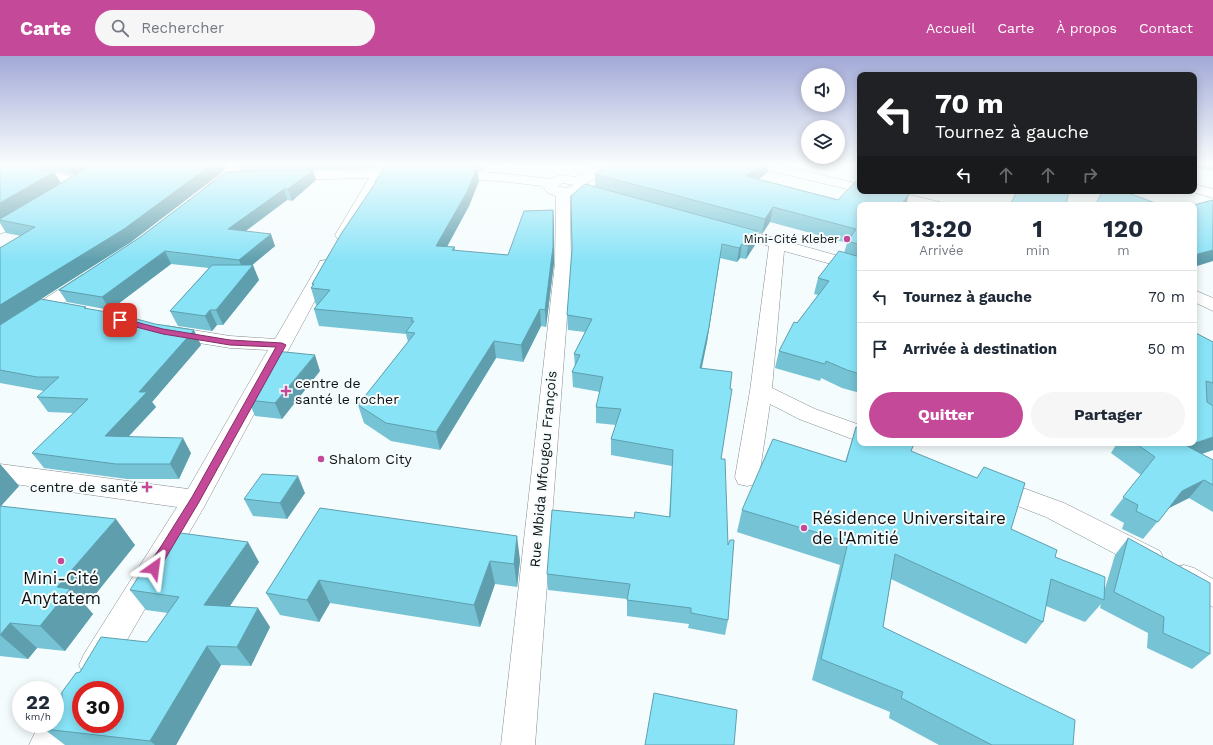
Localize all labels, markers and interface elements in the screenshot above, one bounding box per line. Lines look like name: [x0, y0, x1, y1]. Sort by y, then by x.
search box: [95, 10, 375, 46]
text: Carte: [20, 17, 71, 40]
icon: search: [109, 17, 131, 39]
text: Rechercher: [141, 19, 224, 37]
text: Accueil: [926, 20, 975, 36]
text: Carte: [997, 20, 1034, 36]
text: À propos: [1056, 20, 1117, 36]
text: Contact: [1139, 20, 1193, 36]
map controls: [801, 68, 845, 164]
button: sound: [801, 68, 845, 112]
text: 70 m: [935, 87, 1004, 120]
icon: left: [869, 88, 921, 140]
button: layers: [801, 120, 845, 164]
text: Tournez à gauche: [935, 121, 1089, 142]
icon: left: [953, 164, 975, 186]
icon: ahead: [995, 164, 1017, 186]
icon: ahead: [1037, 164, 1059, 186]
icon: right: [1079, 164, 1101, 186]
text: 13:20: [911, 215, 972, 243]
text: 1: [1033, 215, 1043, 243]
text: 120: [1103, 215, 1143, 243]
place label: Mini-Cité Kleber: [744, 232, 839, 246]
marker: Mini-Cité Kleber: [842, 234, 852, 244]
text: Arrivée: [919, 243, 964, 258]
text: min: [1026, 243, 1050, 258]
text: m: [1117, 243, 1130, 258]
icon: left: [869, 286, 891, 308]
text: Tournez à gauche: [903, 288, 1032, 306]
text: 70 m: [1148, 288, 1185, 306]
pin: [103, 303, 137, 337]
icon: arrive: [109, 309, 131, 331]
icon: arrive: [869, 338, 891, 360]
text: Arrivée à destination: [903, 340, 1057, 358]
text: 50 m: [1148, 340, 1185, 358]
street label: Rue Mbida Mfougou François: [526, 370, 560, 568]
place label: centre de santé le rocher: [295, 375, 399, 407]
marker: centre de santé le rocher: [280, 385, 292, 397]
button: Quitter: [869, 392, 1023, 438]
button: Partager: [1031, 392, 1185, 438]
place label: Shalom City: [329, 451, 413, 467]
marker: Shalom City: [316, 454, 326, 464]
place label: centre de santé: [30, 479, 138, 495]
marker: centre de santé: [141, 481, 153, 493]
place label: Résidence Universitaire de l'Amitié: [812, 508, 1006, 548]
marker: Résidence Universitaire de l'Amitié: [799, 523, 809, 533]
position arrow: [133, 547, 175, 589]
marker: Mini-Cité Anytatem: [56, 556, 66, 566]
place label: Mini-Cité Anytatem: [21, 568, 101, 608]
speed limit sign: 30: [72, 681, 124, 733]
text: 22: [26, 690, 50, 714]
text: km/h: [25, 711, 51, 722]

